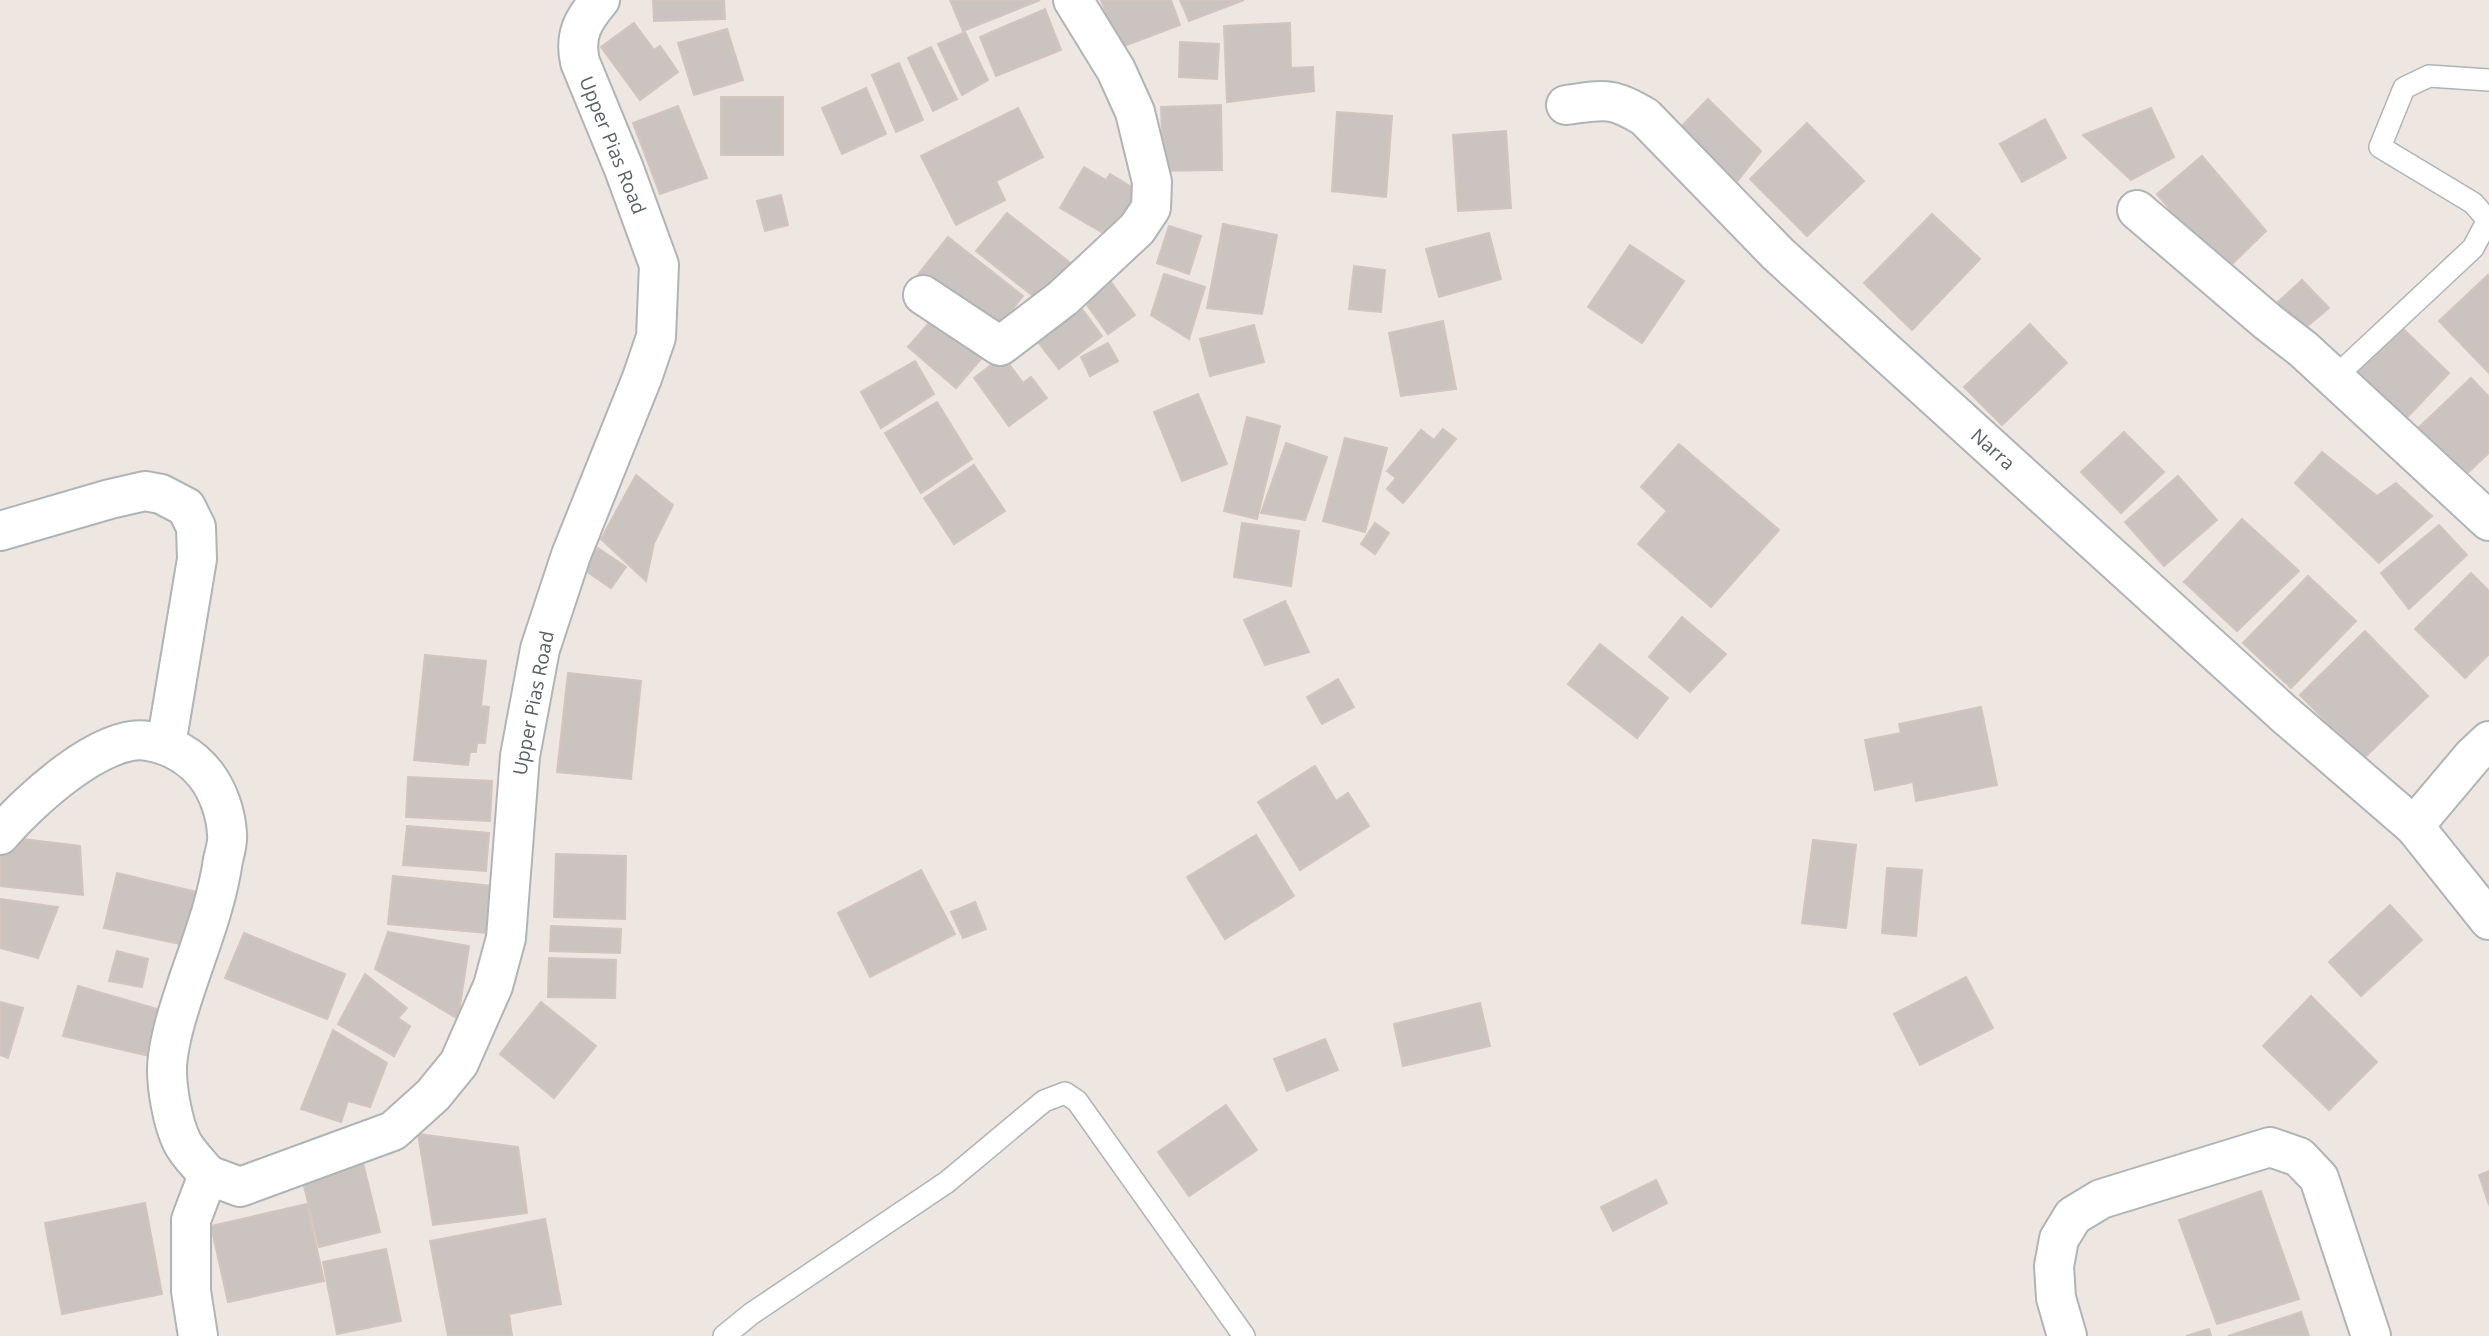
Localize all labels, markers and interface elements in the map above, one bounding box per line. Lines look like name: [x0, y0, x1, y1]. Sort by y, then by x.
street label: Upper Pias Road: [573, 72, 653, 218]
street label: Narra: [1965, 422, 2021, 476]
street label: Upper Pias Road: [506, 629, 560, 777]

